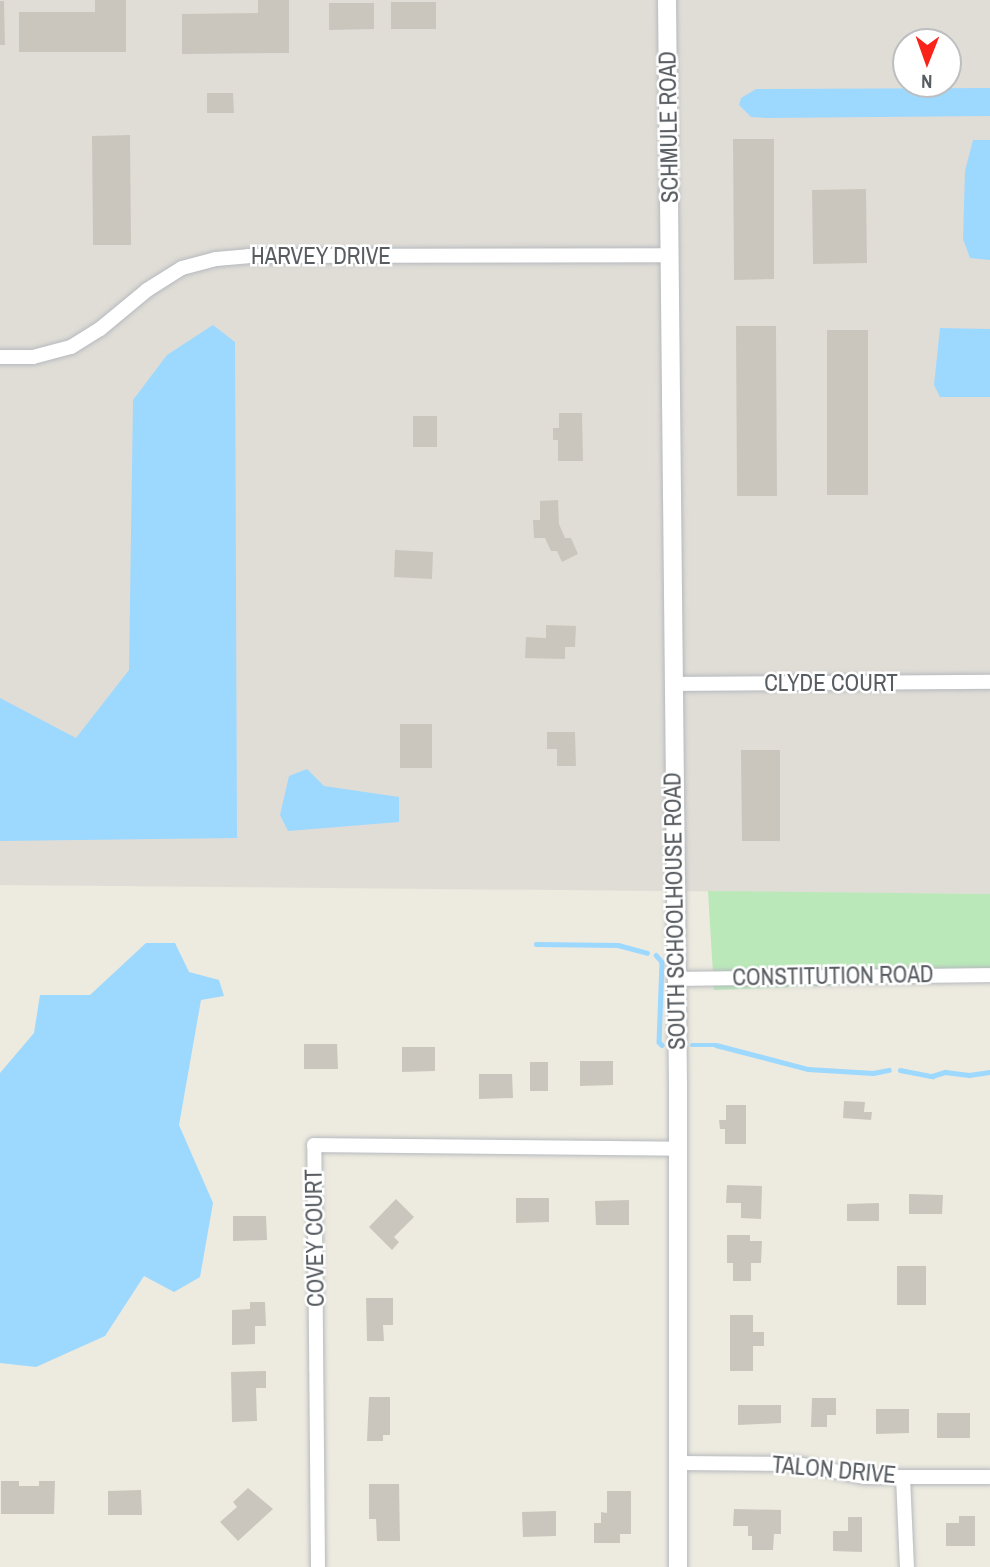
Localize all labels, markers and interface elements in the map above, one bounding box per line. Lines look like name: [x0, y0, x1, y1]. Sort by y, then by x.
north arrow: [892, 28, 962, 98]
street label: SCHMULE ROAD: [654, 51, 684, 203]
text: N: [921, 69, 933, 95]
street label: HARVEY DRIVE: [251, 242, 391, 270]
street label: CLYDE COURT: [764, 669, 898, 697]
street label: SOUTH SCHOOLHOUSE ROAD: [659, 772, 691, 1050]
street label: CONSTITUTION ROAD: [732, 960, 934, 992]
street label: COVEY COURT: [300, 1169, 330, 1307]
street label: TALON DRIVE: [771, 1451, 897, 1489]

